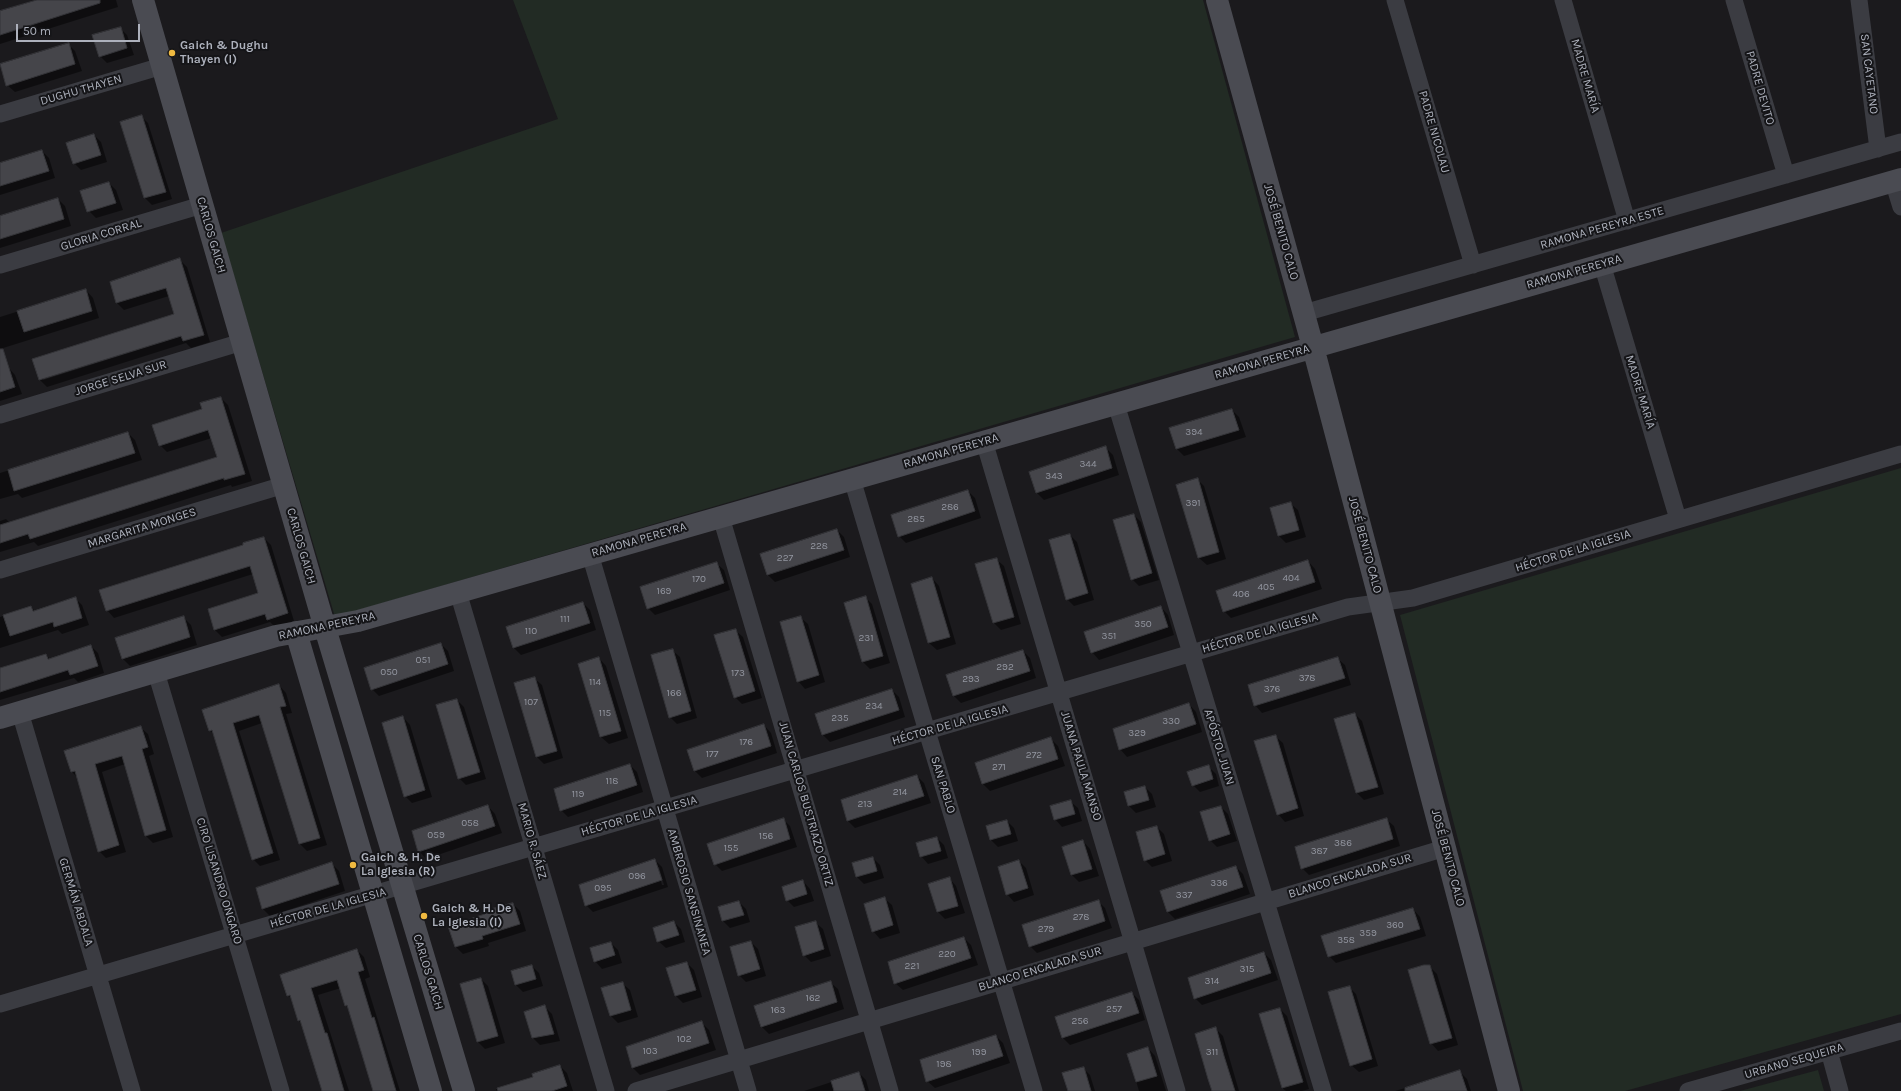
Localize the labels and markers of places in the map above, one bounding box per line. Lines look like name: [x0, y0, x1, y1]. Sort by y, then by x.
place label: Gaich & Dughu Thayen (I): [180, 39, 268, 67]
marker: Gaich & Dughu Thayen (I): [167, 48, 177, 58]
place label: Gaich & H. De La Iglesia (R): [361, 851, 440, 879]
marker: Gaich & H. De La Iglesia (R): [348, 860, 358, 870]
place label: Gaich & H. De La Iglesia (I): [432, 902, 511, 930]
marker: Gaich & H. De La Iglesia (I): [419, 911, 429, 921]

